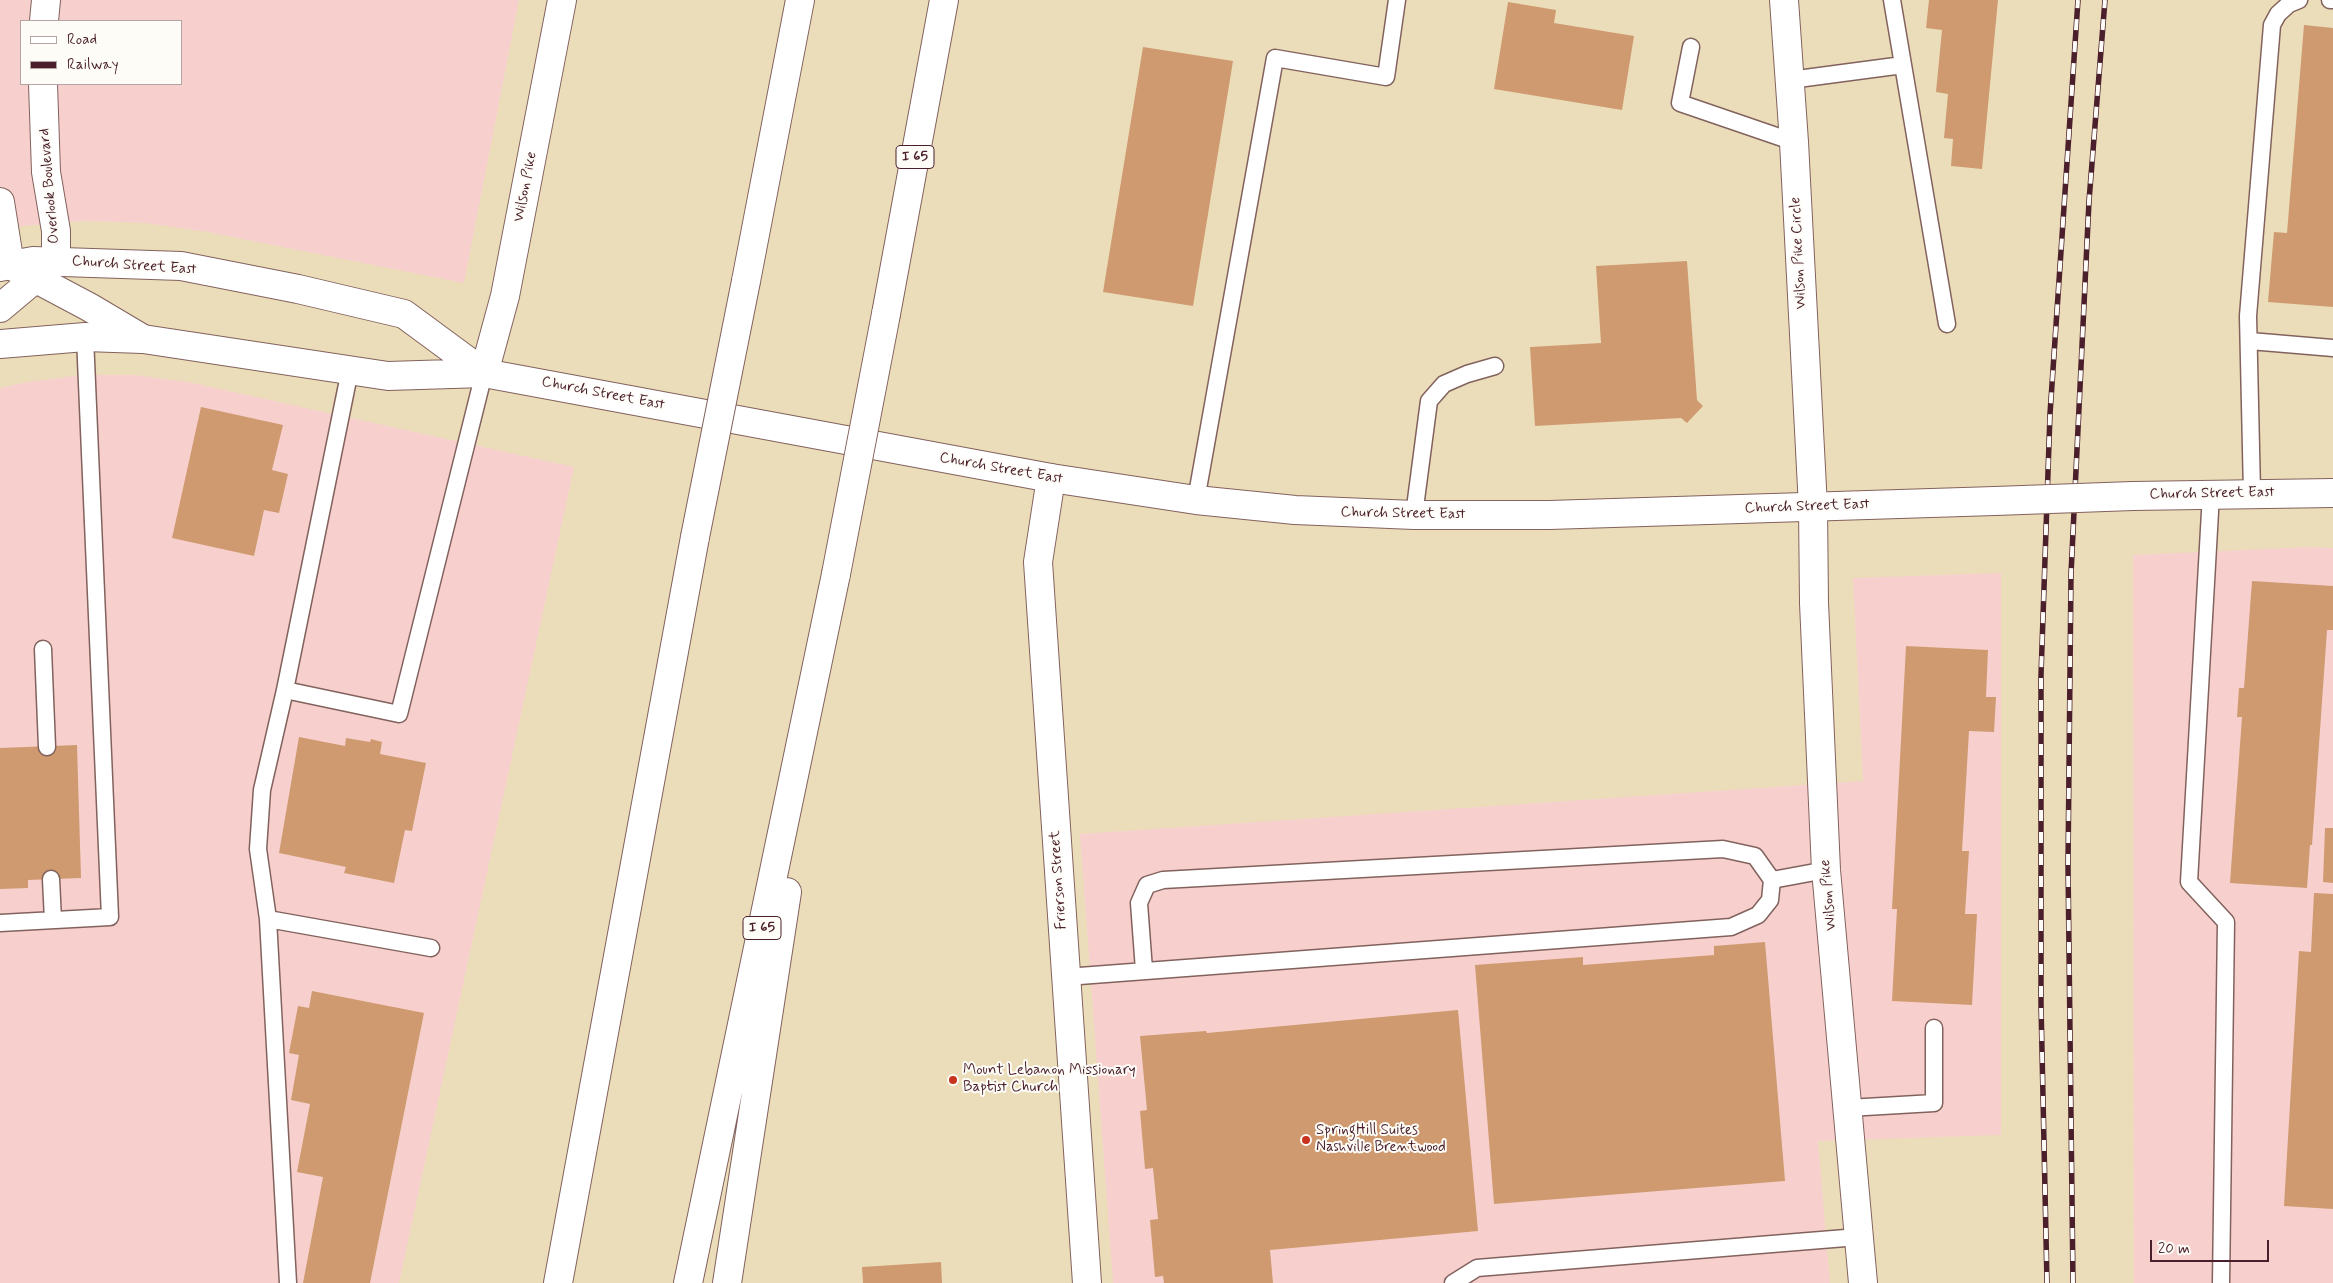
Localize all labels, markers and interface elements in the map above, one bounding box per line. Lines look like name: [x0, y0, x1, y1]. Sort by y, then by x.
legend: [20, 20, 182, 85]
text: Road: [67, 30, 97, 50]
text: Railway: [67, 55, 119, 75]
street label: Overlook Boulevard: [36, 127, 64, 245]
road number: I 65: [896, 146, 934, 168]
street label: Wilson Pike: [510, 150, 542, 224]
street label: Wilson Pike Circle: [1787, 196, 1811, 310]
street label: Church Street East: [71, 253, 197, 279]
street label: Church Street East: [540, 373, 666, 415]
street label: Church Street East: [938, 449, 1064, 489]
street label: Church Street East: [2149, 484, 2275, 504]
street label: Church Street East: [1744, 496, 1870, 518]
street label: Church Street East: [1340, 504, 1466, 524]
street label: Frierson Street: [1047, 830, 1071, 930]
street label: Wilson Pike: [1817, 859, 1841, 931]
road number: I 65: [743, 916, 781, 940]
place label: Mount Lebanon Missionary Baptist Church: [963, 1062, 1136, 1097]
marker: Mount Lebanon Missionary Baptist Church: [947, 1074, 959, 1086]
place label: SpringHill Suites Nashville Brentwood: [1316, 1122, 1446, 1157]
marker: SpringHill Suites Nashville Brentwood: [1300, 1134, 1312, 1146]
scale bar: [2153, 1230, 2272, 1262]
text: 20 m: [2158, 1239, 2190, 1259]

